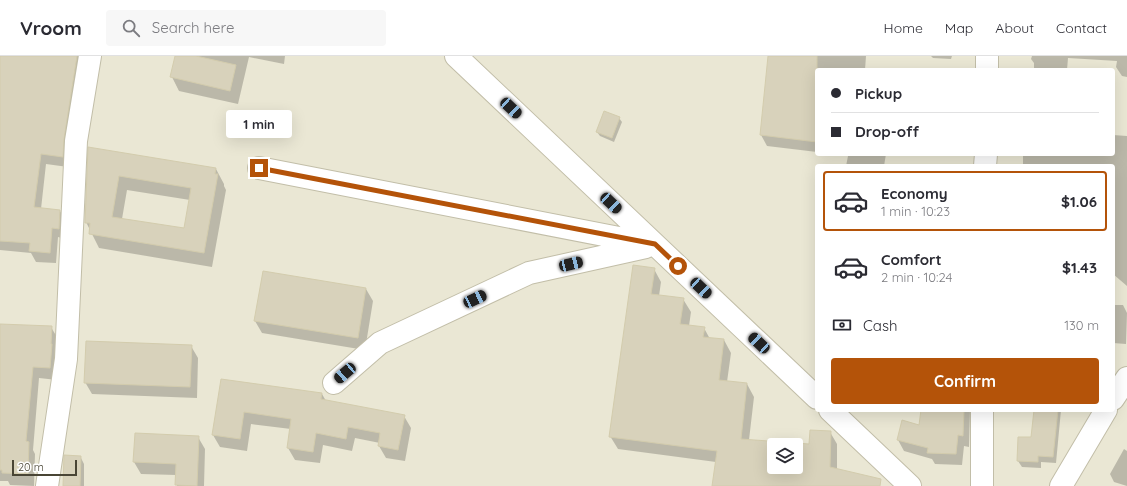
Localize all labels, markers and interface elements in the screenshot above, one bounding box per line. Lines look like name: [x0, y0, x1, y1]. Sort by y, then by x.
search box: [106, 10, 386, 46]
text: Vroom: [20, 16, 82, 40]
icon: search: [120, 17, 142, 39]
text: Search here: [152, 18, 235, 37]
text: Home: [884, 19, 923, 37]
text: Map: [945, 19, 973, 37]
text: About: [995, 19, 1034, 37]
text: Contact: [1056, 19, 1107, 37]
text: Pickup: [855, 84, 902, 103]
car: [498, 95, 524, 121]
callout: 1 min: [226, 110, 292, 138]
text: 1 min: [243, 116, 275, 132]
text: Drop-off: [855, 122, 919, 141]
route end: [250, 159, 268, 177]
icon: car: [833, 183, 869, 219]
text: Economy: [881, 184, 948, 203]
car: [598, 190, 624, 216]
text: $1.06: [1061, 192, 1097, 211]
text: 1 min · 10:23: [881, 203, 950, 219]
icon: car: [833, 249, 869, 285]
text: Comfort: [881, 250, 942, 269]
car: [558, 255, 584, 273]
route start: [669, 257, 687, 275]
text: $1.43: [1062, 258, 1097, 277]
text: 2 min · 10:24: [881, 269, 952, 285]
car: [688, 275, 714, 301]
car: [462, 288, 488, 310]
icon: cash: [831, 314, 853, 336]
text: Cash: [863, 316, 897, 335]
text: 130 m: [1064, 317, 1099, 333]
car: [746, 330, 772, 356]
button: Confirm: [831, 358, 1099, 404]
car: [332, 361, 358, 385]
map controls: [767, 438, 803, 474]
button: layers: [767, 438, 803, 474]
scale bar: [12, 458, 77, 477]
text: 20 m: [18, 460, 44, 474]

